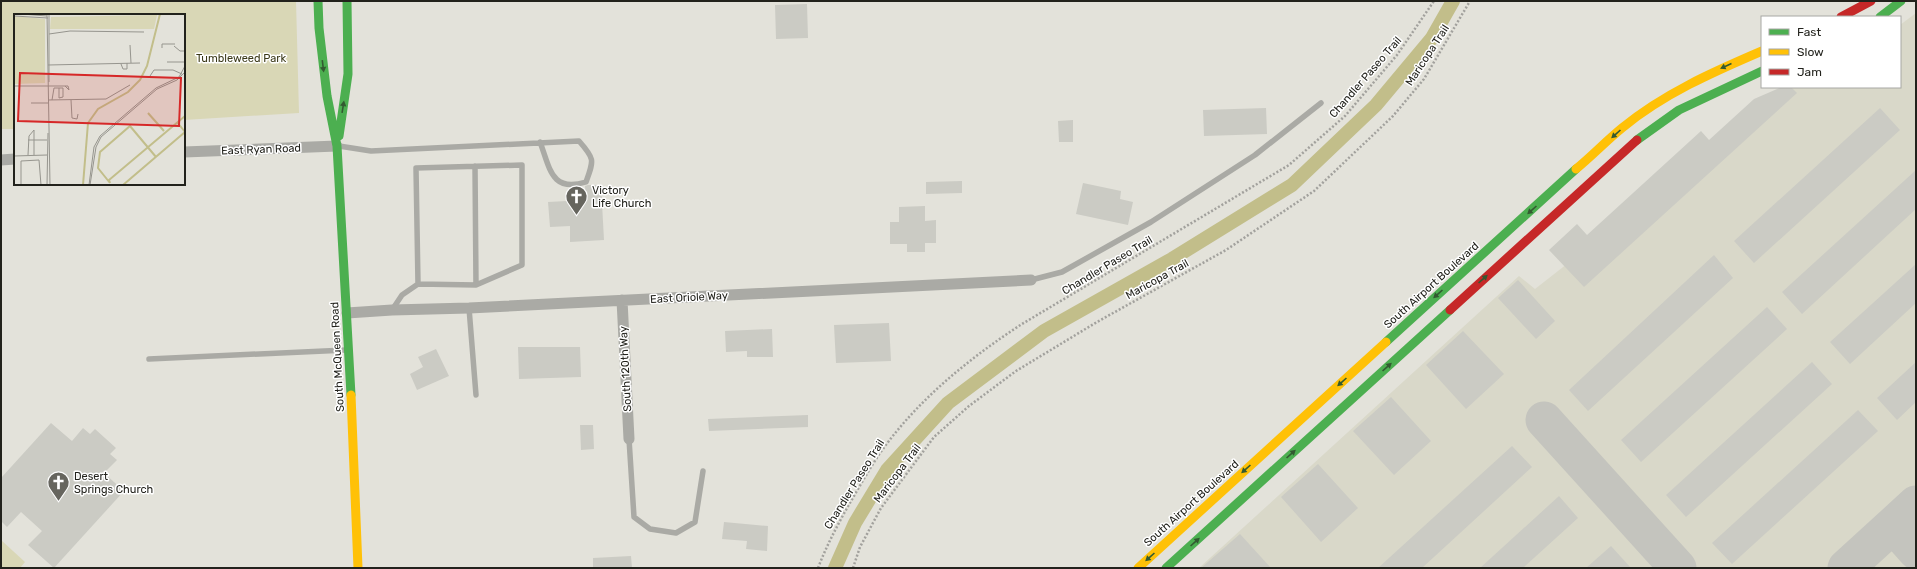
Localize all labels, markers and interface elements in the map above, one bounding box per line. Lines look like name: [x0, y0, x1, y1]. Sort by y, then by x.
inset map: [14, 14, 185, 185]
legend: [1761, 16, 1901, 88]
street label: Maricopa Trail: [1403, 22, 1452, 88]
text: Fast: [1797, 25, 1821, 39]
street label: Chandler Paseo Trail: [1327, 34, 1404, 121]
text: Slow: [1797, 45, 1824, 59]
park label: Tumbleweed Park: [196, 52, 286, 65]
one-way arrow: [320, 60, 327, 72]
one-way arrow: [1720, 64, 1732, 70]
text: Jam: [1797, 65, 1822, 79]
one-way arrow: [340, 101, 346, 113]
one-way arrow: [1610, 129, 1621, 138]
street label: East Ryan Road: [221, 142, 301, 157]
church icon: Victory Life Church: [563, 183, 589, 216]
place label: Victory Life Church: [592, 184, 651, 210]
one-way arrow: [1527, 205, 1537, 214]
street label: Chandler Paseo Trail: [1060, 233, 1155, 298]
street label: South Airport Boulevard: [1381, 239, 1481, 331]
street label: Maricopa Trail: [1123, 257, 1191, 302]
one-way arrow: [1478, 274, 1488, 284]
street label: East Oriole Way: [650, 289, 728, 306]
one-way arrow: [1433, 290, 1443, 299]
street label: South McQueen Road: [328, 302, 347, 412]
street label: South 120th Way: [617, 326, 634, 412]
one-way arrow: [1382, 362, 1392, 371]
one-way arrow: [1337, 377, 1347, 387]
street label: Chandler Paseo Trail: [822, 437, 887, 532]
street label: Maricopa Trail: [871, 441, 924, 505]
one-way arrow: [1286, 449, 1296, 459]
street label: South Airport Boulevard: [1141, 457, 1241, 549]
one-way arrow: [1241, 465, 1251, 474]
church icon: Desert Springs Church: [45, 469, 71, 502]
place label: Desert Springs Church: [74, 470, 153, 496]
one-way arrow: [1190, 537, 1200, 546]
one-way arrow: [1145, 552, 1155, 562]

